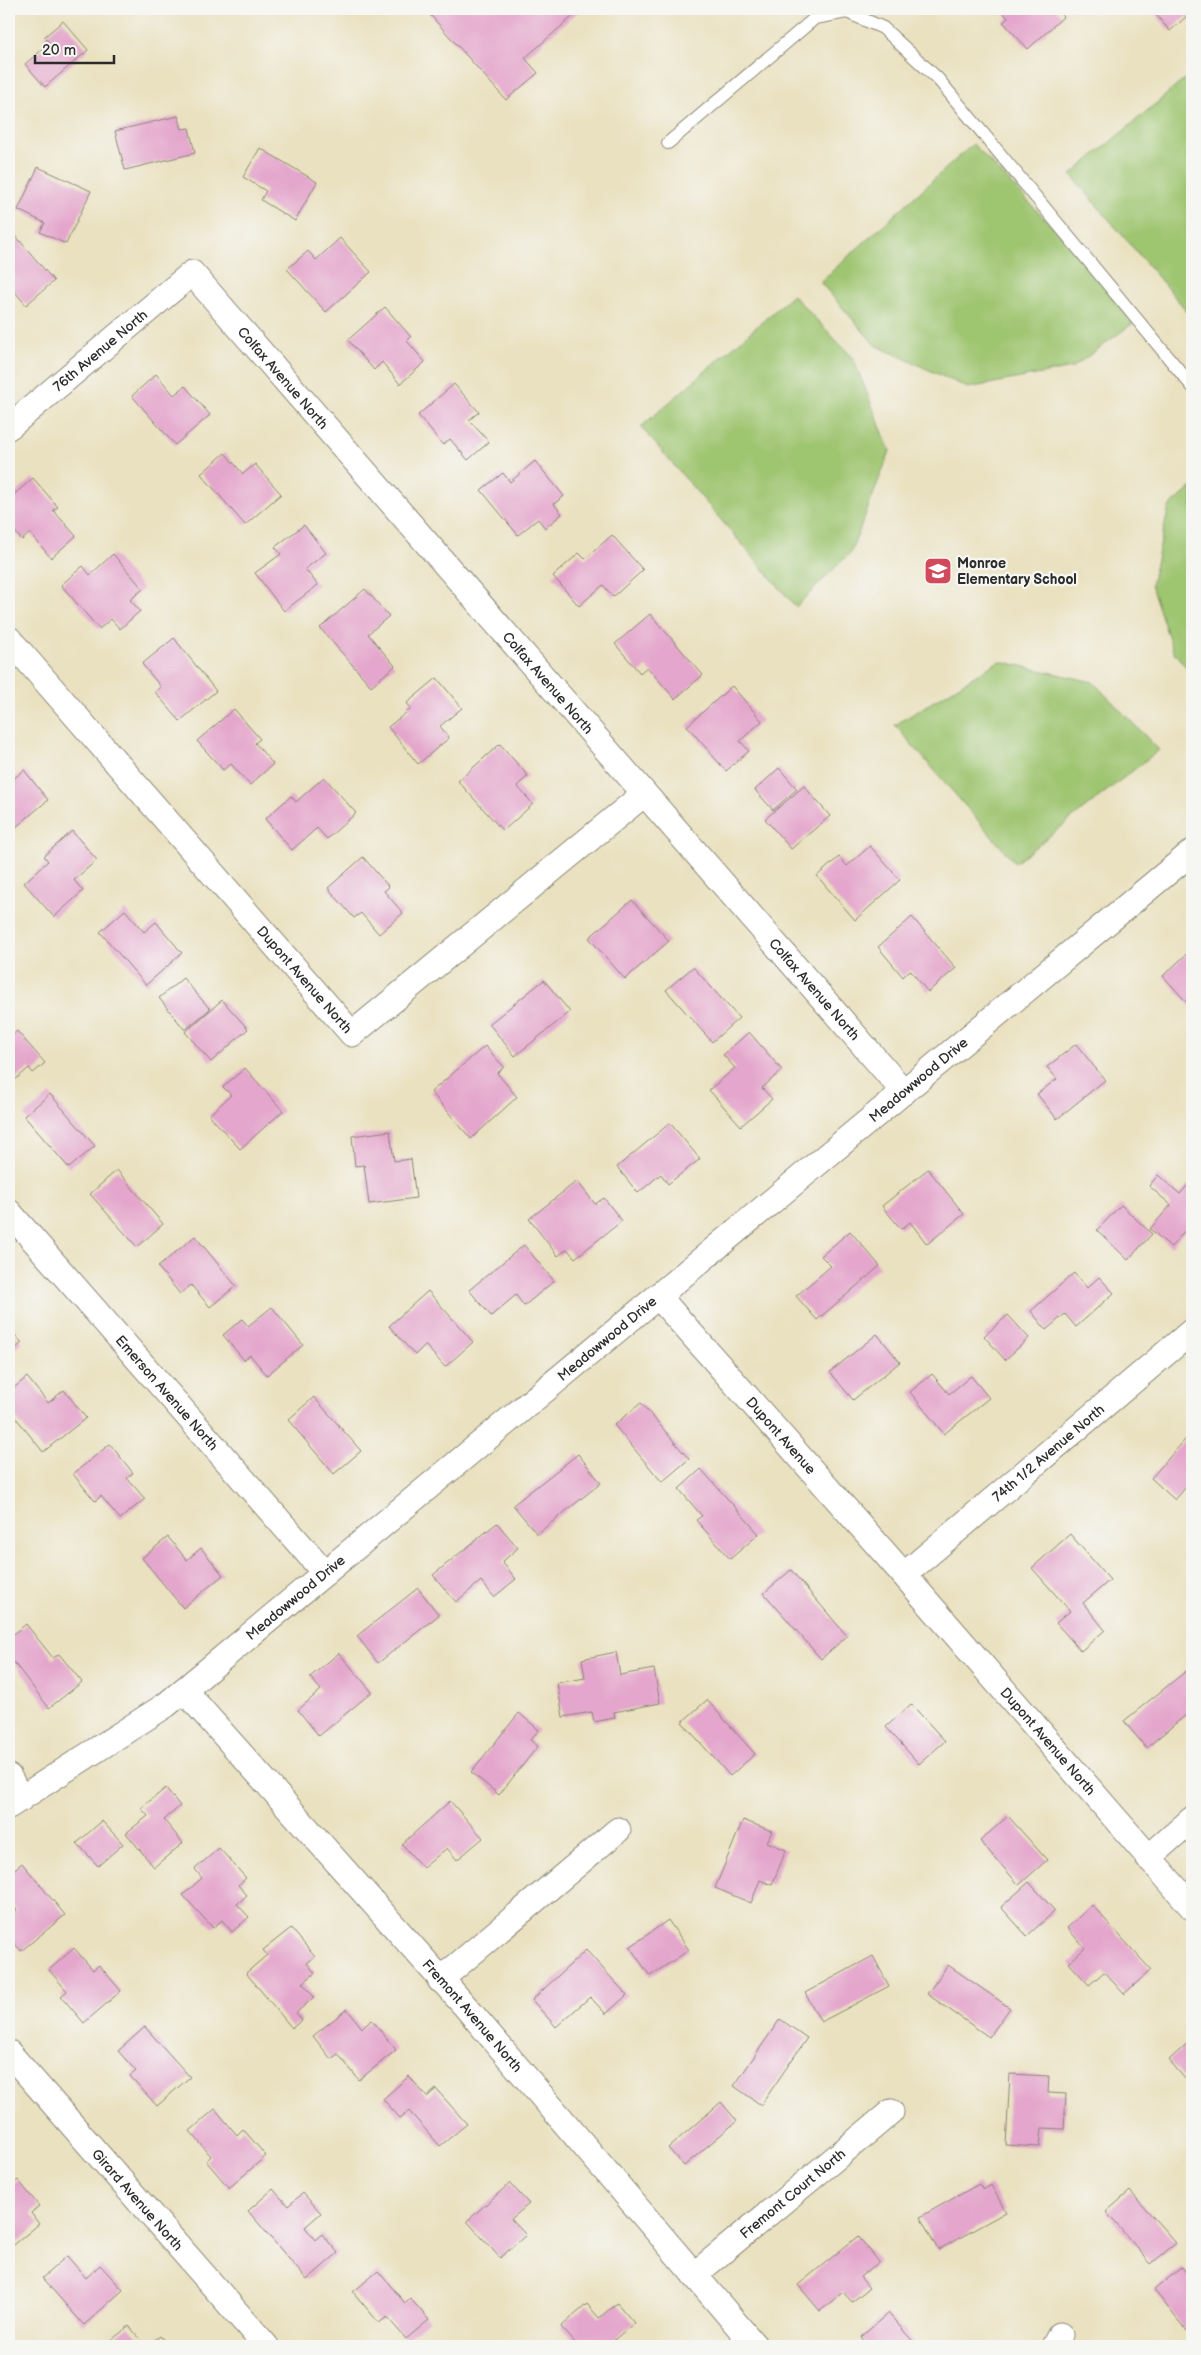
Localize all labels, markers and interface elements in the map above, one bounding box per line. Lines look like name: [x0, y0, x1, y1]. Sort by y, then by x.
scale bar: [35, 32, 114, 64]
text: 20 m: [42, 41, 76, 60]
street label: 76th Avenue North: [49, 306, 151, 395]
street label: Colfax Avenue North: [234, 323, 332, 432]
place label: Monroe Elementary School: [957, 555, 1077, 588]
school or university icon: Monroe Elementary School: [923, 556, 953, 586]
street label: Colfax Avenue North: [499, 628, 597, 737]
street label: Dupont Avenue North: [253, 922, 356, 1037]
street label: Colfax Avenue North: [766, 935, 864, 1044]
street label: Meadowwood Drive: [865, 1034, 971, 1126]
street label: Meadowwood Drive: [554, 1292, 660, 1385]
street label: Emerson Avenue North: [112, 1332, 222, 1454]
street label: Dupont Avenue: [743, 1393, 820, 1478]
street label: 74th 1/2 Avenue North: [989, 1400, 1108, 1505]
street label: Meadowwood Drive: [242, 1551, 348, 1643]
street label: Dupont Avenue North: [997, 1684, 1100, 1799]
street label: Fremont Avenue North: [419, 1956, 526, 2076]
street label: Girard Avenue North: [88, 2145, 187, 2254]
street label: Fremont Court North: [736, 2145, 849, 2242]

